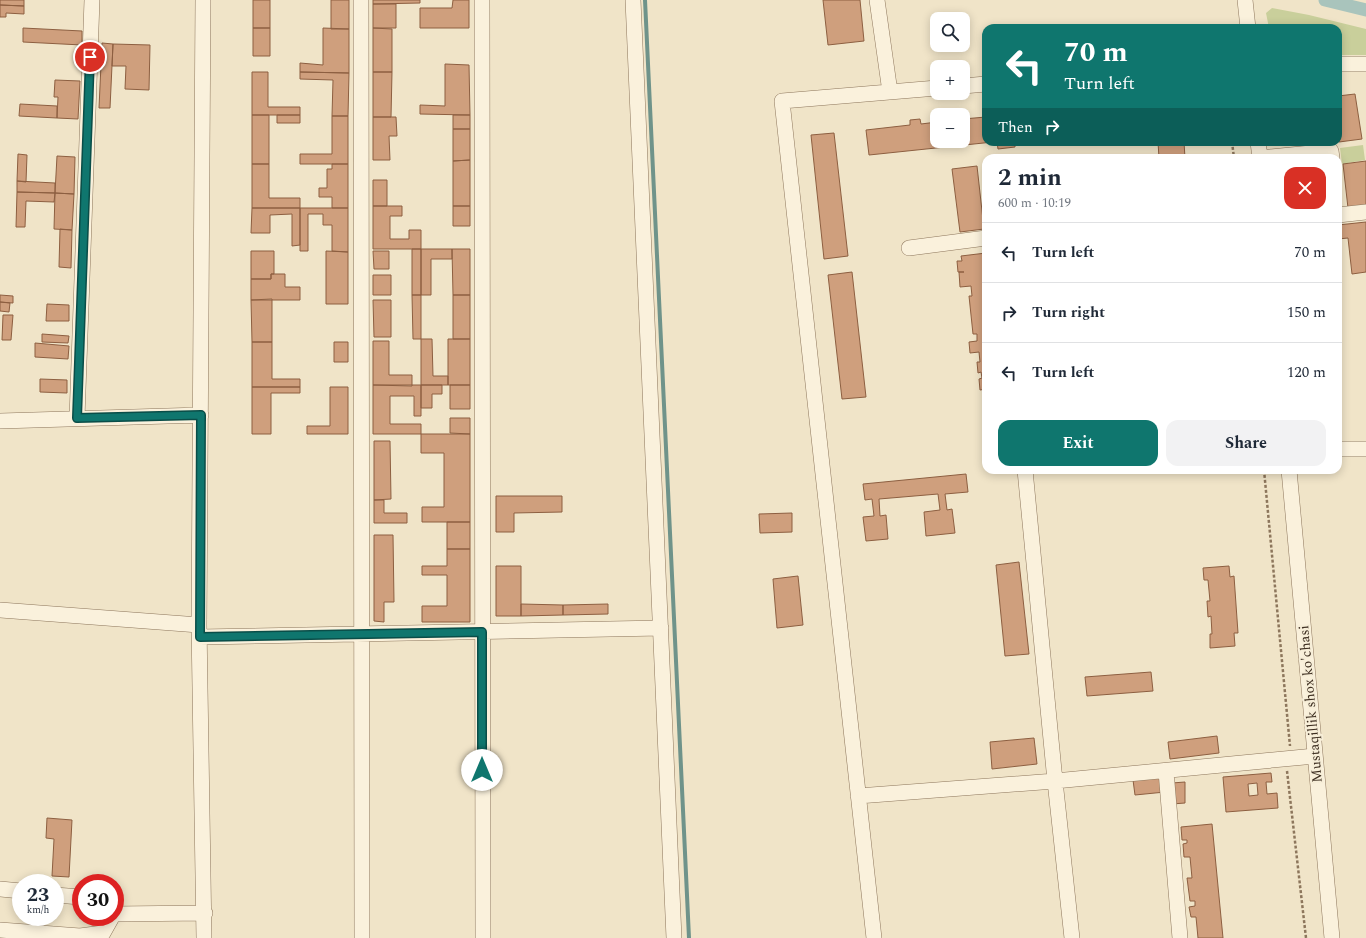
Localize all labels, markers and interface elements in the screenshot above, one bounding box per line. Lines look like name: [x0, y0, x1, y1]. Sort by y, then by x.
map controls: [930, 12, 970, 148]
button: search: [930, 12, 970, 52]
text: 70 m: [1064, 31, 1128, 74]
pin: [73, 40, 107, 74]
icon: left: [998, 40, 1050, 92]
icon: arrive: [79, 46, 101, 68]
button: +: [930, 60, 970, 100]
text: Turn left: [1064, 70, 1135, 97]
button: −: [930, 108, 970, 148]
text: Then: [998, 116, 1033, 139]
icon: right: [1041, 116, 1063, 138]
text: 2 min: [998, 160, 1062, 196]
button: close: [1284, 167, 1326, 209]
text: 600 m · 10:19: [998, 193, 1071, 213]
text: Turn left: [1032, 241, 1094, 264]
text: 70 m: [1294, 241, 1326, 264]
icon: left: [998, 242, 1020, 264]
text: Turn right: [1032, 301, 1105, 324]
text: 150 m: [1287, 301, 1326, 324]
icon: right: [998, 302, 1020, 324]
text: Turn left: [1032, 361, 1094, 384]
text: 120 m: [1287, 361, 1326, 384]
icon: left: [998, 362, 1020, 384]
button: Exit: [998, 420, 1158, 466]
button: Share: [1166, 420, 1326, 466]
street label: Mustaqillik shox ko'chasi: [1293, 624, 1328, 783]
position arrow: [461, 749, 503, 791]
speed limit sign: 30: [72, 874, 124, 926]
text: 23: [27, 880, 49, 910]
text: km/h: [27, 902, 49, 918]

